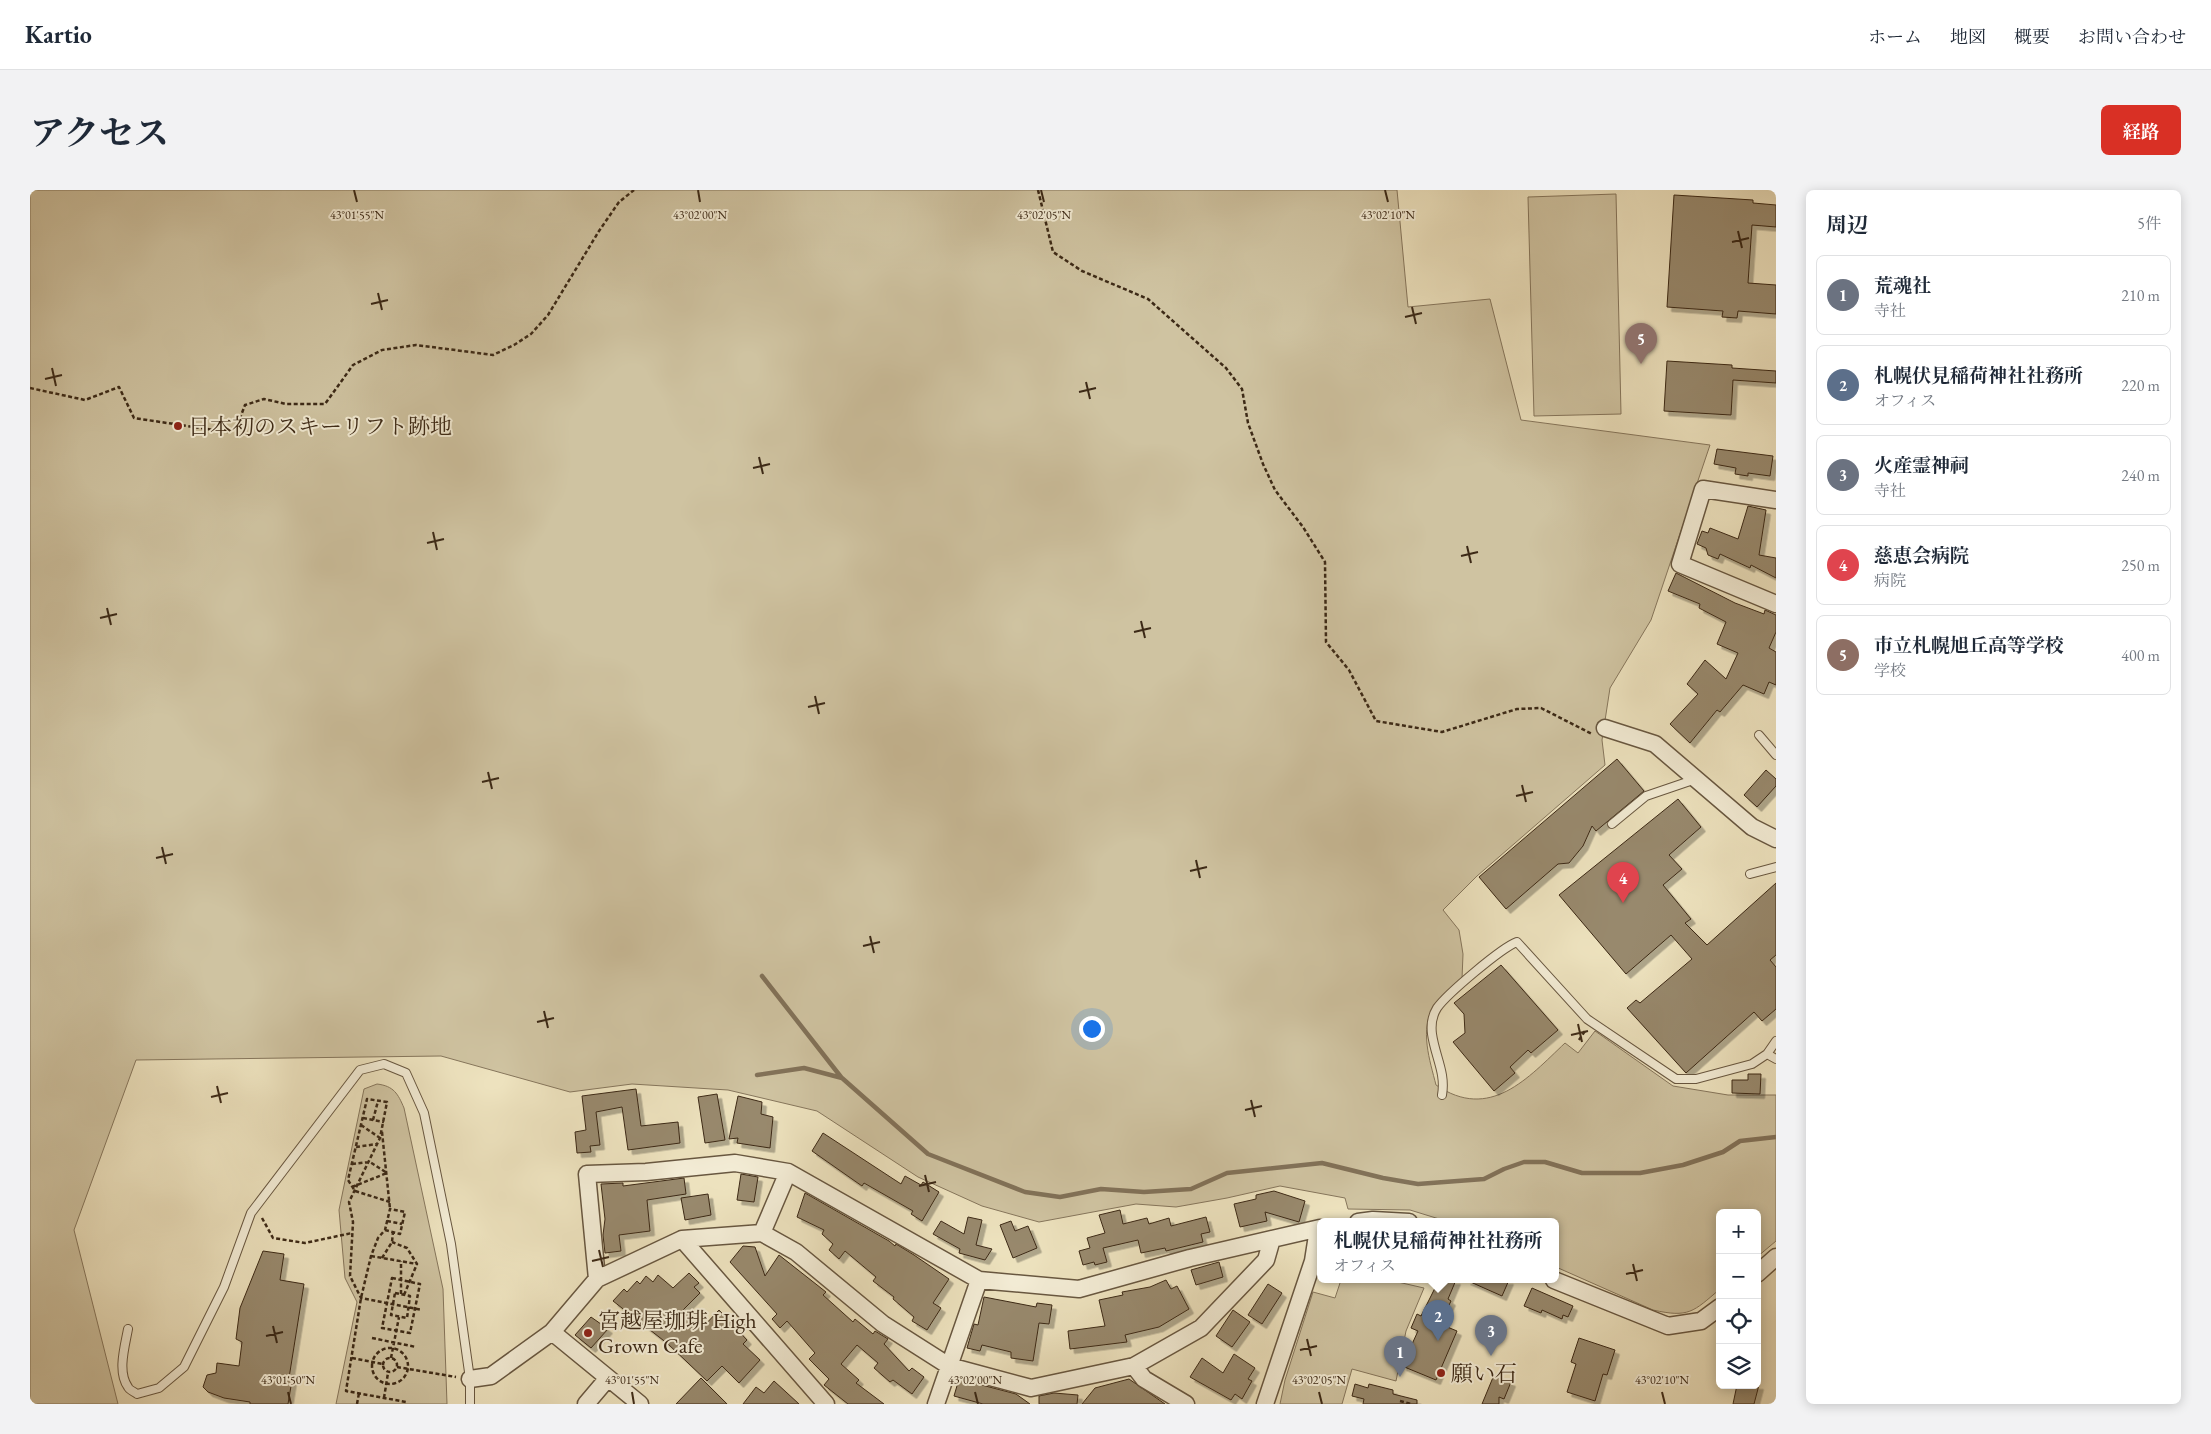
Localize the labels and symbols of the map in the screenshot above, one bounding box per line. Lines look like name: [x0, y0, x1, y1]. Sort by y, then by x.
text: 43°01'55"N: [330, 207, 384, 223]
text: 43°02'00"N: [673, 207, 727, 223]
text: 43°02'05"N: [1017, 207, 1071, 223]
text: 43°02'10"N: [1361, 207, 1415, 223]
pin: 5: [1625, 323, 1657, 364]
place label: 日本初のスキーリフト跡地: [188, 412, 452, 441]
marker: 日本初のスキーリフト跡地: [172, 420, 184, 432]
pin: 4: [1607, 862, 1639, 903]
your location: [1079, 1016, 1105, 1042]
pin: 2: [1422, 1300, 1454, 1341]
place label: 宮越屋珈琲 High Grown Cafe: [598, 1306, 757, 1360]
pin: 3: [1475, 1315, 1507, 1356]
marker: 宮越屋珈琲 High Grown Cafe: [582, 1327, 594, 1339]
pin: 1: [1384, 1336, 1416, 1377]
place label: 願い石: [1451, 1359, 1517, 1388]
marker: 願い石: [1435, 1367, 1447, 1379]
text: 43°01'50"N: [261, 1372, 315, 1388]
text: 43°01'55"N: [605, 1372, 659, 1388]
text: 43°02'00"N: [948, 1372, 1002, 1388]
text: 43°02'05"N: [1292, 1372, 1346, 1388]
text: 43°02'10"N: [1635, 1372, 1689, 1388]

